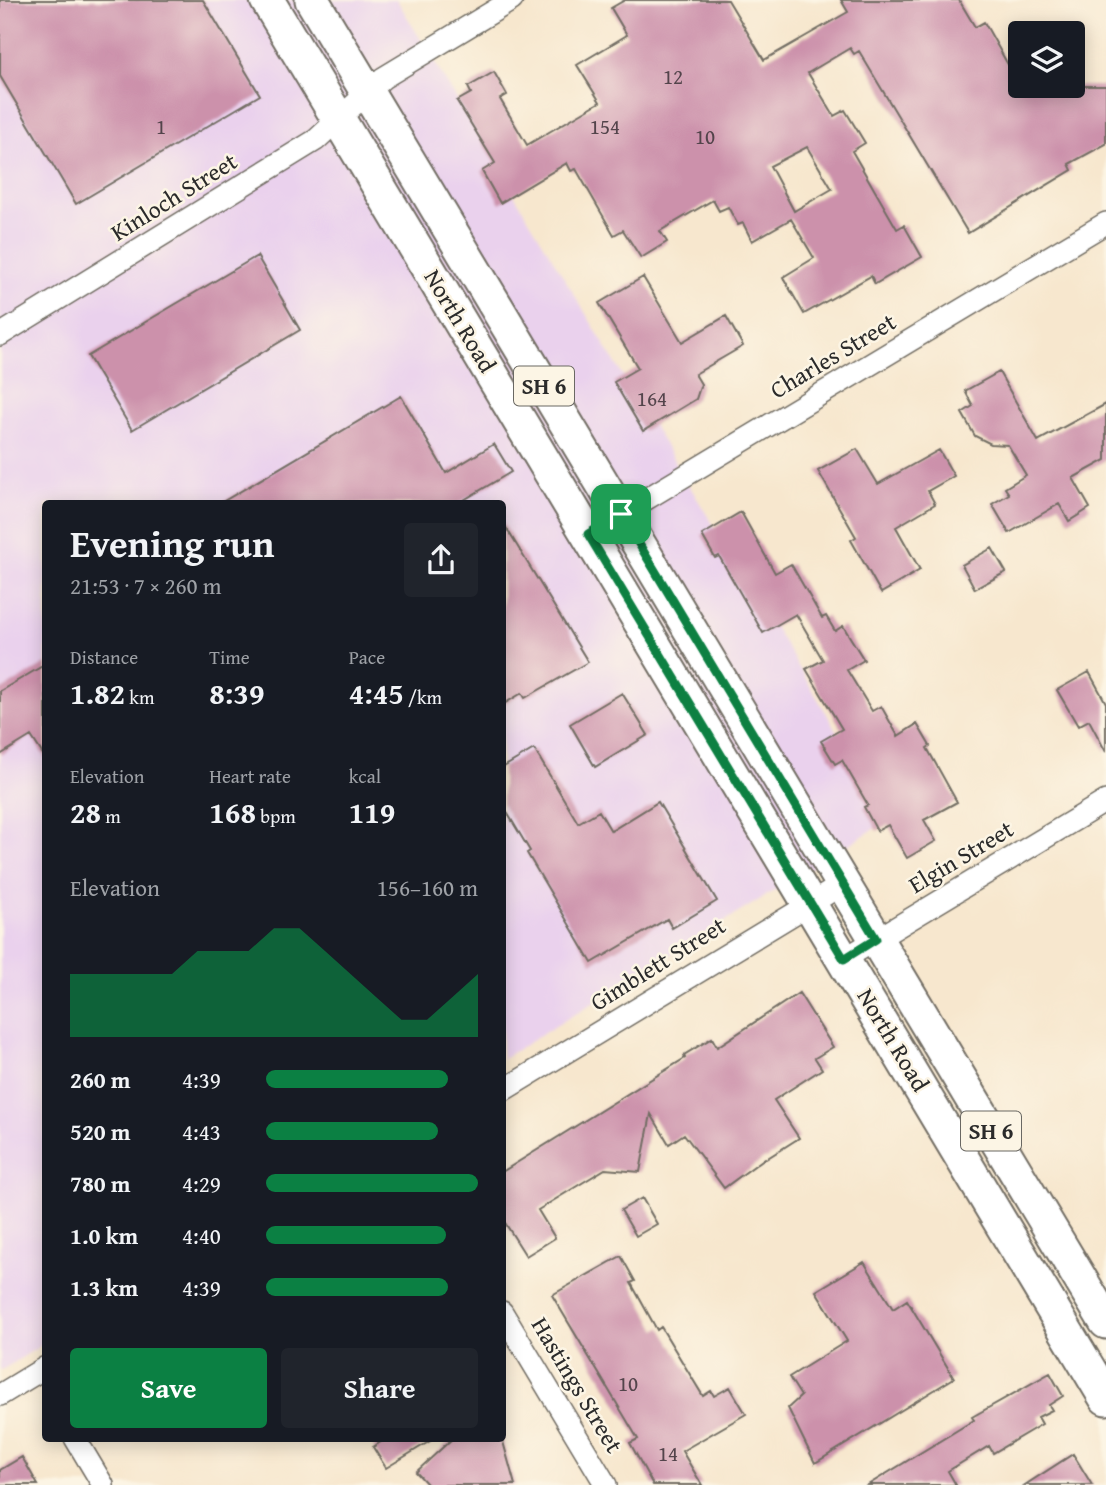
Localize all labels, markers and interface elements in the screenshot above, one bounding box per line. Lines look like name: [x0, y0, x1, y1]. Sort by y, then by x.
map controls: [1008, 21, 1085, 98]
button: layers: [1008, 21, 1085, 98]
house number: 12: [663, 61, 683, 92]
house number: 1: [156, 111, 166, 142]
house number: 154: [590, 111, 620, 142]
house number: 10: [695, 121, 715, 152]
street label: Kinloch Street: [104, 144, 244, 249]
street label: North Road: [416, 262, 505, 379]
street label: Charles Street: [763, 304, 903, 407]
road number: SH 6: [514, 366, 574, 406]
house number: 164: [637, 383, 667, 414]
pin: [591, 484, 651, 544]
icon: arrive: [602, 495, 640, 533]
text: Evening run: [70, 515, 274, 571]
button: share: [404, 523, 478, 597]
text: 21:53 · 7 × 260 m: [70, 569, 222, 602]
text: Distance: [70, 643, 138, 671]
text: Time: [209, 643, 250, 671]
text: Pace: [349, 643, 385, 671]
text: 1.82: [70, 671, 125, 715]
text: 8:39: [209, 671, 264, 715]
text: 4:45: [349, 671, 404, 715]
text: km: [125, 683, 154, 711]
text: /km: [404, 683, 442, 711]
text: Elevation: [70, 762, 144, 790]
text: Heart rate: [209, 762, 291, 790]
text: kcal: [349, 762, 381, 790]
text: 28: [70, 790, 101, 834]
text: 168: [209, 790, 256, 834]
text: 119: [349, 790, 395, 834]
text: m: [101, 802, 121, 830]
text: bpm: [256, 802, 296, 830]
street label: Elgin Street: [902, 811, 1020, 902]
text: Elevation: [70, 871, 160, 904]
text: 156–160 m: [377, 871, 478, 904]
street label: Gimblett Street: [583, 908, 733, 1019]
street label: North Road: [849, 981, 938, 1098]
text: 260 m: [70, 1063, 131, 1096]
text: 4:39: [182, 1063, 221, 1096]
road number: SH 6: [961, 1112, 1021, 1150]
text: 520 m: [70, 1115, 131, 1148]
text: 4:43: [182, 1115, 221, 1148]
text: 780 m: [70, 1167, 131, 1200]
text: 4:29: [182, 1167, 221, 1200]
text: 1.0 km: [70, 1219, 138, 1252]
text: 4:40: [182, 1219, 221, 1252]
text: 1.3 km: [70, 1271, 138, 1304]
text: 4:39: [182, 1271, 221, 1304]
street label: Hastings Street: [523, 1310, 632, 1460]
button: Save: [70, 1348, 267, 1428]
button: Share: [281, 1348, 478, 1428]
house number: 10: [618, 1368, 638, 1399]
house number: 14: [658, 1438, 678, 1469]

